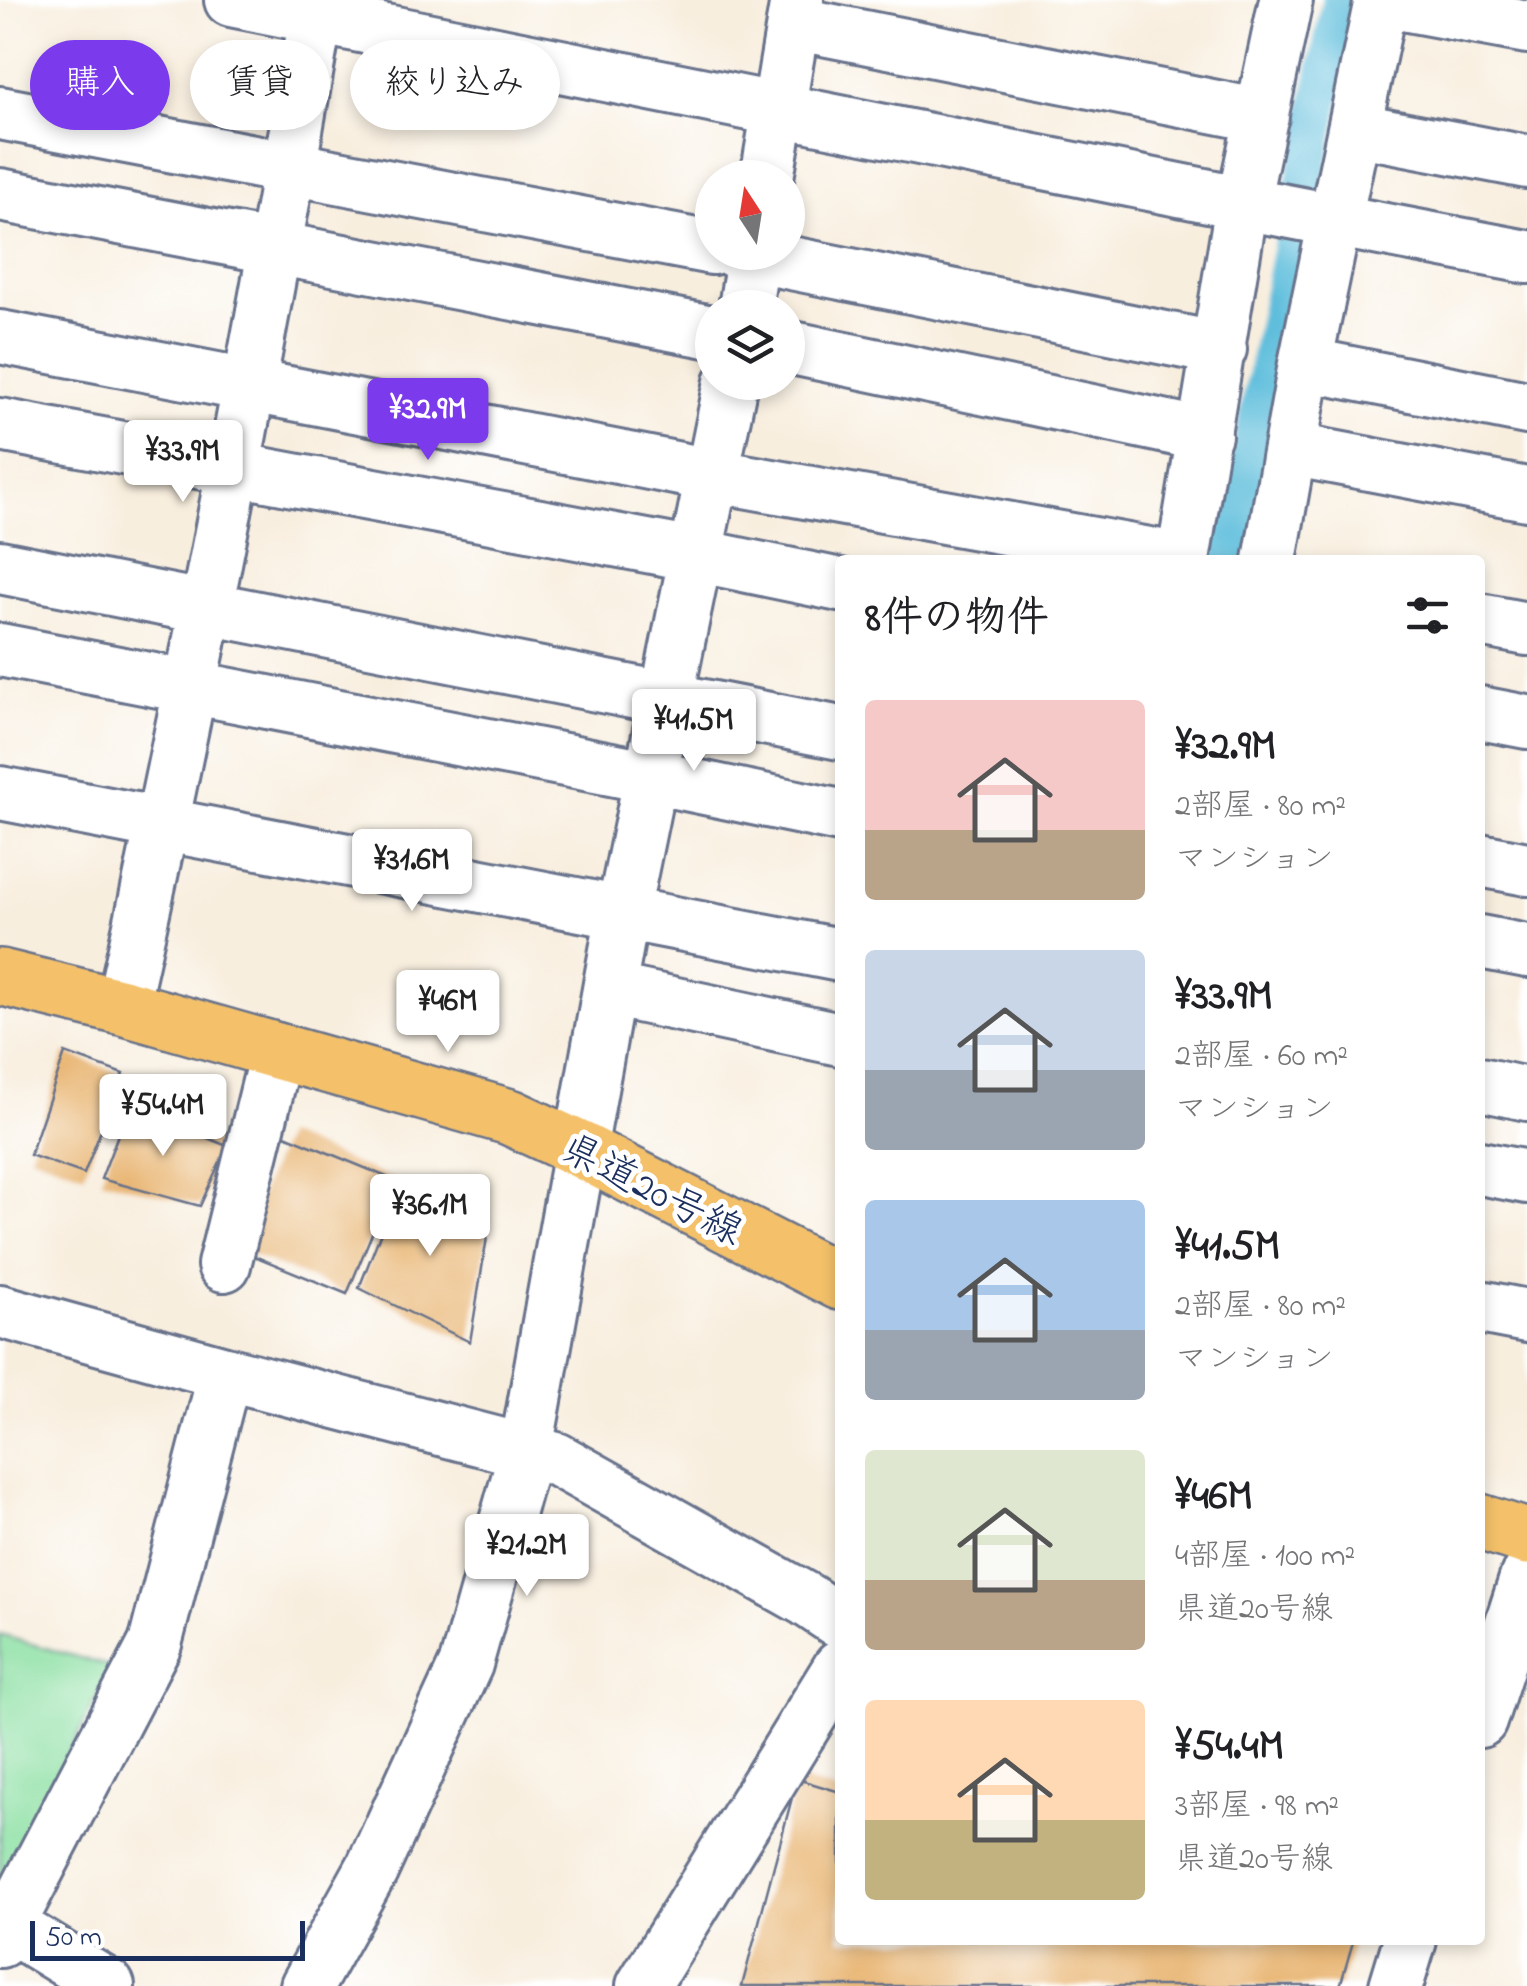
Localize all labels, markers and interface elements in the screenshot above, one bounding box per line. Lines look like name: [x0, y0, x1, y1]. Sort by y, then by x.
chip: 購入: [30, 40, 170, 130]
chip: 賃貸: [190, 40, 330, 130]
chip: 絞り込み: [350, 40, 560, 130]
north arrow: [695, 160, 805, 270]
map controls: [695, 160, 805, 400]
button: layers: [695, 290, 805, 400]
pin: ¥32.9M: [347, 378, 509, 463]
text: ¥32.9M: [389, 387, 467, 434]
pin: ¥33.9M: [102, 420, 264, 505]
text: ¥33.9M: [146, 429, 220, 476]
icon: filters: [1400, 588, 1455, 643]
text: 8件の物件: [865, 589, 1049, 650]
pin: ¥41.5M: [613, 689, 775, 774]
text: ¥41.5M: [654, 698, 734, 745]
text: ¥32.9M: [1175, 717, 1276, 778]
icon: home: [945, 740, 1065, 860]
text: 2部屋 · 80 m²: [1175, 784, 1346, 831]
pin: ¥31.6M: [331, 829, 493, 914]
text: マンション: [1175, 837, 1334, 884]
text: ¥31.6M: [374, 838, 450, 885]
text: ¥33.9M: [1175, 967, 1273, 1028]
pin: ¥46M: [389, 970, 507, 1055]
text: ¥46M: [418, 979, 478, 1026]
icon: home: [945, 990, 1065, 1110]
text: 2部屋 · 60 m²: [1175, 1034, 1348, 1081]
pin: ¥54.4M: [82, 1074, 244, 1159]
text: ¥54.4M: [121, 1083, 205, 1130]
text: マンション: [1175, 1087, 1334, 1134]
street label: 県道20号線: [550, 1121, 752, 1263]
pin: ¥36.1M: [349, 1174, 511, 1259]
text: ¥36.1M: [392, 1183, 468, 1230]
text: ¥41.5M: [1175, 1217, 1280, 1278]
icon: home: [945, 1240, 1065, 1360]
text: 2部屋 · 80 m²: [1175, 1284, 1346, 1331]
text: マンション: [1175, 1337, 1334, 1384]
text: ¥46M: [1175, 1467, 1253, 1528]
icon: home: [945, 1490, 1065, 1610]
pin: ¥21.2M: [446, 1514, 608, 1599]
text: ¥21.2M: [487, 1523, 567, 1570]
text: 4部屋 · 100 m²: [1175, 1534, 1355, 1581]
text: 県道20号線: [1175, 1587, 1333, 1634]
text: ¥54.4M: [1175, 1717, 1284, 1778]
icon: home: [945, 1740, 1065, 1860]
text: 3部屋 · 98 m²: [1175, 1784, 1339, 1831]
text: 県道20号線: [1175, 1837, 1333, 1884]
scale bar: [30, 1916, 305, 1960]
text: 50 m: [45, 1918, 102, 1959]

